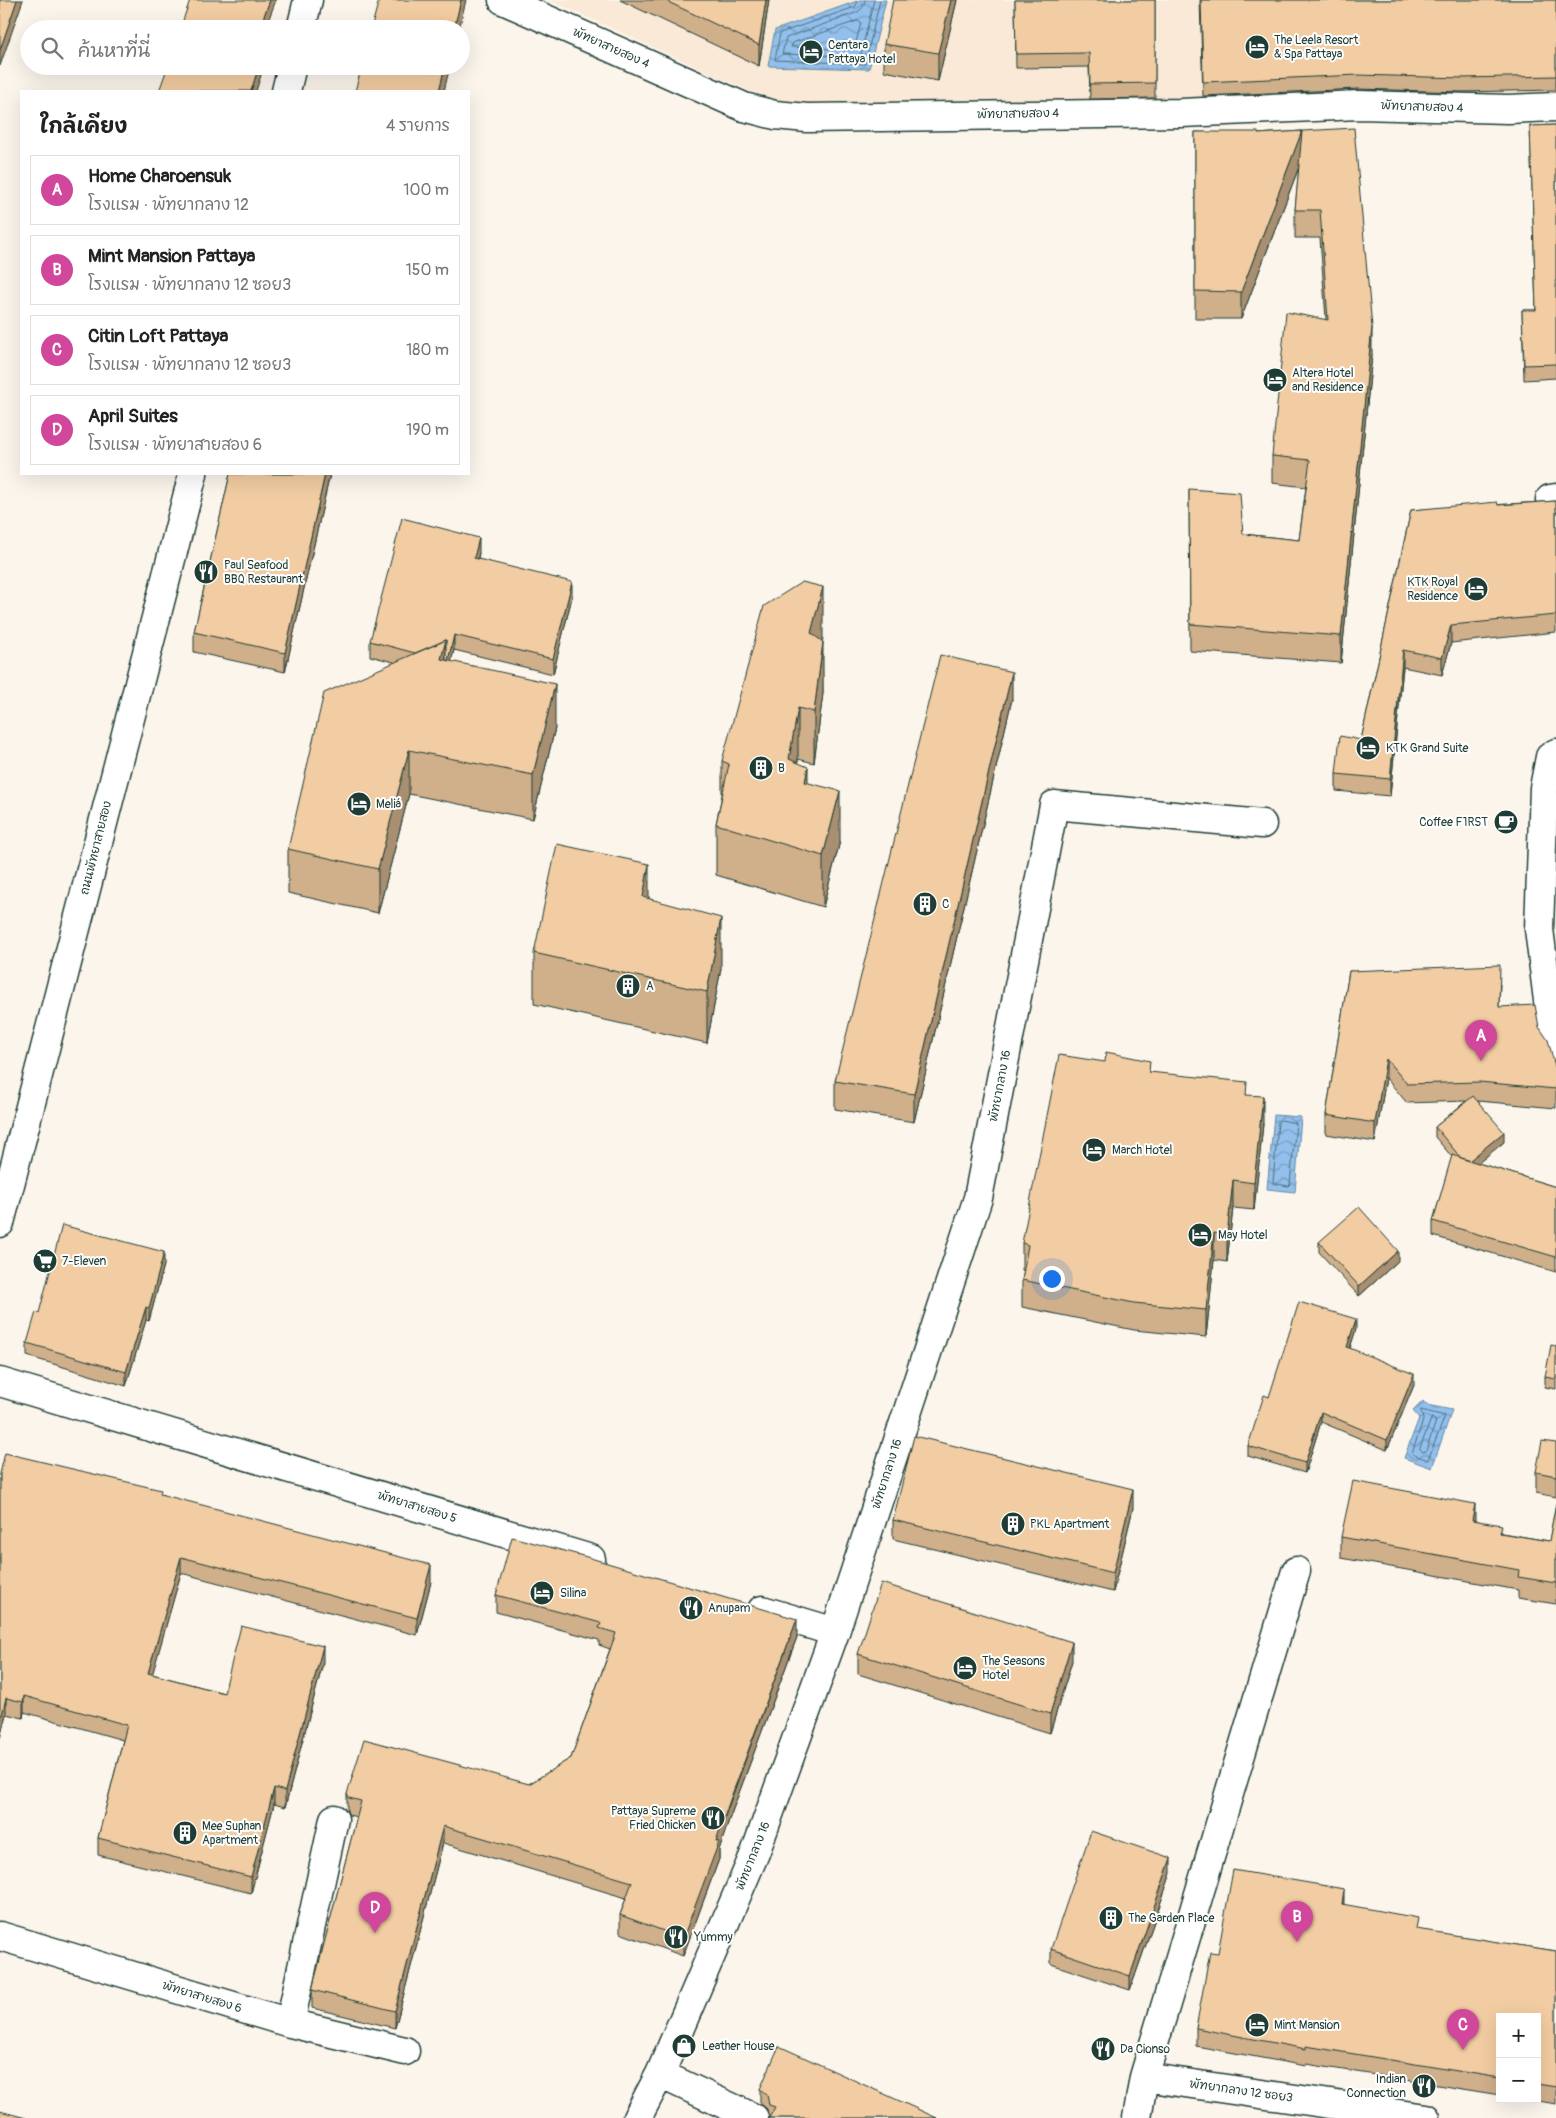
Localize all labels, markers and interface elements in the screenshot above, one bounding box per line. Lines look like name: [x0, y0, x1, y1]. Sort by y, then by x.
search box: [20, 20, 470, 75]
street label: พัทยาสายสอง 4: [570, 24, 652, 72]
place label: The Leela Resort & Spa Pattaya: [1274, 33, 1358, 62]
icon: search: [38, 34, 66, 62]
hotel icon: The Leela Resort & Spa Pattaya: [1244, 34, 1270, 60]
place label: Centara Pattaya Hotel: [828, 38, 896, 67]
text: ค้นหาที่นี่: [78, 39, 150, 63]
hotel icon: Centara Pattaya Hotel: [798, 39, 824, 65]
street label: พัทยาสายสอง 4: [1380, 98, 1464, 116]
street label: พัทยาสายสอง 4: [977, 106, 1059, 122]
text: ใกล้เคียง: [40, 113, 127, 140]
text: 4 รายการ: [386, 116, 450, 136]
text: Home Charoensuk: [88, 164, 231, 188]
text: A: [52, 180, 62, 200]
text: 100 m: [403, 180, 449, 200]
text: โรงแรม · พัทยากลาง 12: [88, 195, 249, 215]
text: Mint Mansion Pattaya: [88, 244, 255, 268]
text: B: [52, 260, 62, 280]
text: 150 m: [405, 260, 449, 280]
text: โรงแรม · พัทยากลาง 12 ซอย3: [88, 275, 291, 295]
text: Citin Loft Pattaya: [88, 324, 228, 348]
text: C: [52, 340, 62, 360]
text: 180 m: [406, 340, 449, 360]
text: โรงแรม · พัทยากลาง 12 ซอย3: [88, 355, 291, 375]
place label: Altera Hotel and Residence: [1292, 366, 1363, 395]
hotel icon: Altera Hotel and Residence: [1262, 367, 1288, 393]
text: April Suites: [88, 404, 178, 428]
text: D: [52, 420, 62, 440]
text: 190 m: [406, 420, 449, 440]
text: โรงแรม · พัทยาสายสอง 6: [88, 435, 262, 455]
place label: Paul Seafood BBQ Restaurant: [224, 558, 303, 587]
restaurant icon: Paul Seafood BBQ Restaurant: [193, 559, 219, 585]
place label: KTK Royal Residence: [1407, 575, 1458, 604]
hotel icon: KTK Royal Residence: [1463, 576, 1489, 602]
hotel icon: KTK Grand Suite: [1355, 735, 1381, 761]
place label: KTK Grand Suite: [1386, 741, 1468, 756]
building icon: B: [748, 755, 774, 781]
place label: B: [778, 761, 785, 776]
hotel icon: Meliá: [346, 791, 372, 817]
place label: Meliá: [376, 797, 402, 812]
street label: ถนนพัทยาสายสอง: [77, 799, 115, 897]
cafe icon: Coffee F1RST: [1493, 809, 1519, 835]
place label: Coffee F1RST: [1419, 815, 1488, 830]
building icon: C: [912, 891, 938, 917]
place label: C: [942, 897, 949, 912]
building icon: A: [615, 973, 641, 999]
place label: A: [646, 979, 654, 994]
pin: A: [1465, 1020, 1497, 1061]
street label: พัทยากลาง 16: [986, 1049, 1014, 1123]
hotel icon: March Hotel: [1081, 1137, 1107, 1163]
place label: March Hotel: [1112, 1143, 1173, 1158]
hotel icon: May Hotel: [1187, 1222, 1213, 1248]
place label: May Hotel: [1218, 1228, 1268, 1243]
supermarket icon: 7-Eleven: [32, 1248, 58, 1274]
place label: 7-Eleven: [62, 1254, 107, 1269]
your location: [1039, 1266, 1065, 1292]
street label: พัทยากลาง 16: [869, 1437, 905, 1511]
street label: พัทยาสายสอง 5: [376, 1488, 458, 1526]
building icon: PKL Apartment: [1000, 1511, 1026, 1537]
place label: PKL Apartment: [1030, 1517, 1109, 1532]
hotel icon: Silina: [529, 1580, 555, 1606]
place label: Silina: [560, 1586, 587, 1601]
restaurant icon: Anupam: [678, 1595, 704, 1621]
place label: Anupam: [708, 1601, 751, 1616]
place label: The Seasons Hotel: [982, 1654, 1046, 1683]
hotel icon: The Seasons Hotel: [952, 1655, 978, 1681]
place label: Pattaya Supreme Fried Chicken: [611, 1804, 696, 1833]
restaurant icon: Pattaya Supreme Fried Chicken: [700, 1805, 726, 1831]
place label: Mee Suphan Apartment: [202, 1819, 262, 1848]
street label: พัทยากลาง 16: [732, 1819, 774, 1893]
building icon: Mee Suphan Apartment: [172, 1820, 198, 1846]
pin: D: [359, 1892, 391, 1933]
pin: B: [1281, 1901, 1313, 1942]
building icon: The Garden Place: [1098, 1905, 1124, 1931]
place label: The Garden Place: [1128, 1911, 1215, 1926]
restaurant icon: Yummy: [663, 1924, 689, 1950]
place label: Yummy: [693, 1930, 733, 1945]
street label: พัทยาสายสอง 6: [160, 1978, 244, 2016]
pin: C: [1447, 2009, 1479, 2050]
hotel icon: Mint Mansion: [1244, 2012, 1270, 2038]
map controls: [1496, 2013, 1541, 2103]
button: +: [1496, 2013, 1541, 2058]
place label: Mint Mansion: [1274, 2018, 1340, 2033]
shop icon: Leather House: [671, 2033, 697, 2059]
restaurant icon: Da Cionso: [1090, 2036, 1116, 2062]
place label: Leather House: [702, 2039, 775, 2054]
place label: Da Cionso: [1120, 2042, 1170, 2057]
button: −: [1496, 2058, 1541, 2103]
place label: Indian Connection: [1347, 2072, 1406, 2101]
restaurant icon: Indian Connection: [1411, 2073, 1437, 2099]
street label: พัทยากลาง 12 ซอย3: [1188, 2076, 1294, 2106]

